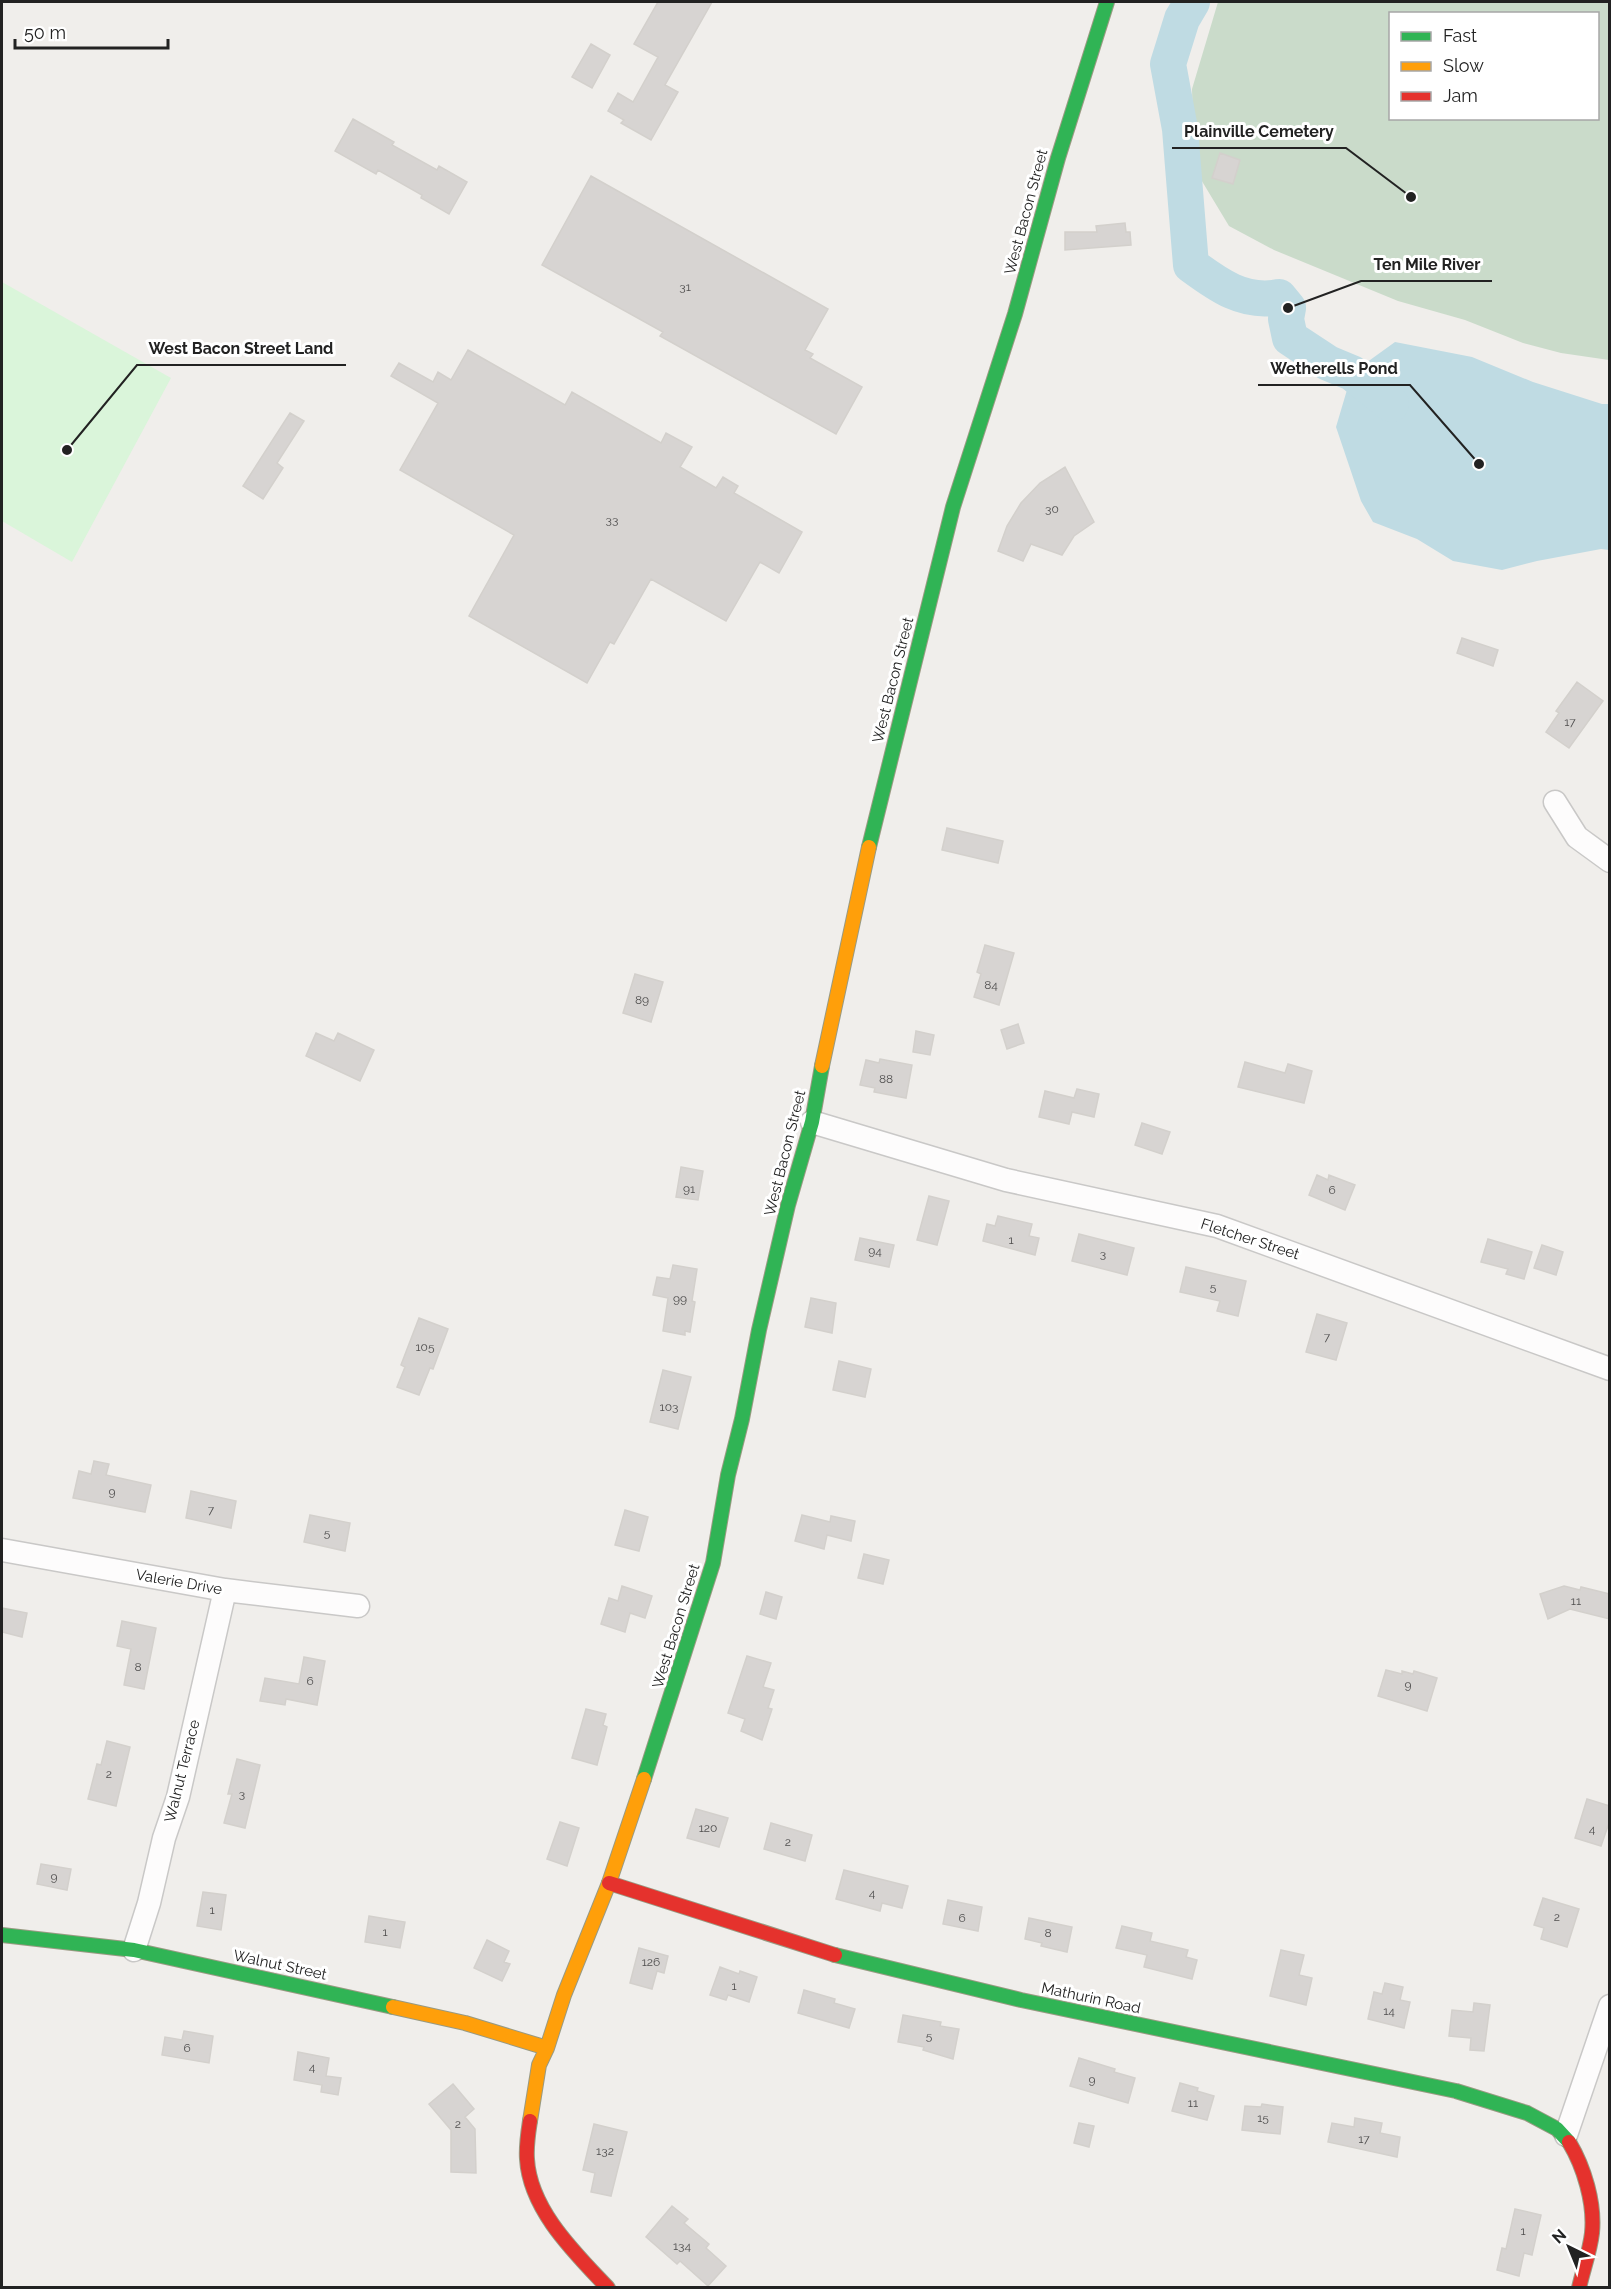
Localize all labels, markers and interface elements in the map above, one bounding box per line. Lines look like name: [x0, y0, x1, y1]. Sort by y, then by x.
scale bar: [15, 12, 168, 50]
legend: [1389, 12, 1599, 120]
text: 50 m: [24, 22, 66, 43]
text: Fast: [1443, 25, 1477, 46]
text: Slow: [1443, 55, 1484, 76]
text: Jam: [1443, 85, 1478, 106]
callout: Plainville Cemetery: [1172, 114, 1346, 148]
text: Plainville Cemetery: [1184, 122, 1334, 141]
street label: West Bacon Street: [1001, 147, 1051, 277]
callout: Ten Mile River: [1361, 247, 1492, 281]
text: Ten Mile River: [1374, 255, 1480, 274]
house number: 31: [679, 280, 691, 294]
callout: West Bacon Street Land: [137, 331, 346, 365]
text: West Bacon Street Land: [149, 339, 333, 358]
callout: Wetherells Pond: [1258, 351, 1410, 385]
text: Wetherells Pond: [1270, 359, 1398, 378]
house number: 30: [1045, 502, 1059, 516]
house number: 33: [606, 513, 618, 527]
street label: West Bacon Street: [869, 615, 917, 745]
house number: 17: [1564, 715, 1576, 729]
house number: 84: [984, 978, 998, 992]
house number: 89: [635, 993, 649, 1007]
house number: 88: [879, 1072, 893, 1086]
street label: West Bacon Street: [761, 1088, 809, 1218]
house number: 91: [683, 1182, 695, 1196]
house number: 6: [1328, 1183, 1336, 1197]
street label: Fletcher Street: [1198, 1215, 1302, 1263]
house number: 1: [1008, 1233, 1014, 1247]
house number: 94: [868, 1244, 882, 1258]
house number: 3: [1100, 1247, 1106, 1261]
house number: 5: [1210, 1280, 1217, 1294]
house number: 99: [673, 1292, 687, 1306]
house number: 7: [1324, 1330, 1331, 1344]
house number: 105: [415, 1340, 435, 1354]
house number: 103: [660, 1400, 678, 1414]
house number: 9: [108, 1485, 116, 1499]
house number: 7: [208, 1503, 215, 1517]
house number: 5: [324, 1526, 331, 1540]
street label: West Bacon Street: [649, 1562, 703, 1690]
street label: Valerie Drive: [134, 1566, 224, 1598]
house number: 11: [1571, 1594, 1581, 1608]
house number: 8: [134, 1660, 142, 1674]
house number: 6: [306, 1674, 314, 1688]
house number: 9: [1404, 1678, 1412, 1692]
street label: Walnut Terrace: [161, 1718, 203, 1824]
house number: 2: [106, 1767, 112, 1781]
house number: 3: [239, 1787, 245, 1801]
house number: 120: [699, 1821, 717, 1835]
house number: 4: [1589, 1822, 1596, 1836]
house number: 2: [785, 1835, 791, 1849]
house number: 9: [50, 1870, 58, 1884]
house number: 4: [869, 1886, 876, 1900]
house number: 1: [209, 1903, 215, 1917]
house number: 2: [1554, 1910, 1560, 1924]
house number: 6: [958, 1911, 966, 1925]
house number: 1: [382, 1925, 388, 1939]
house number: 8: [1044, 1926, 1052, 1940]
street label: Walnut Street: [232, 1946, 328, 1984]
house number: 126: [642, 1955, 660, 1969]
house number: 1: [731, 1979, 737, 1993]
street label: Mathurin Road: [1040, 1979, 1142, 2017]
house number: 14: [1383, 2004, 1395, 2018]
house number: 5: [926, 2029, 933, 2043]
house number: 6: [183, 2041, 191, 2055]
house number: 4: [309, 2060, 316, 2074]
house number: 9: [1088, 2073, 1096, 2087]
house number: 11: [1188, 2096, 1198, 2110]
house number: 15: [1257, 2111, 1269, 2125]
house number: 2: [455, 2117, 461, 2131]
house number: 17: [1358, 2132, 1370, 2146]
house number: 132: [596, 2144, 614, 2158]
north arrow: [1539, 2217, 1599, 2277]
house number: 1: [1520, 2224, 1526, 2238]
text: N: [1548, 2225, 1570, 2248]
house number: 134: [673, 2239, 691, 2253]

